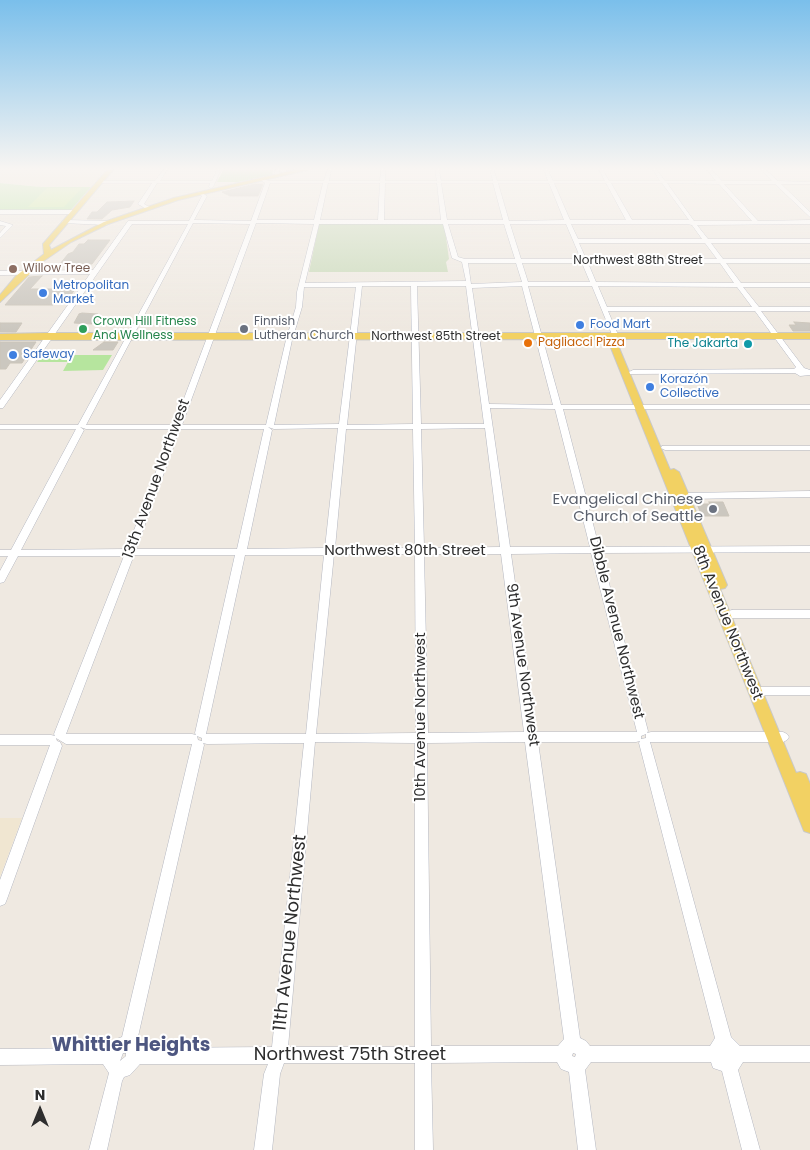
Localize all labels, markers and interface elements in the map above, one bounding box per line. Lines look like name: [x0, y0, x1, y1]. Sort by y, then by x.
street label: Northwest 88th Street: [573, 254, 703, 268]
place label: Willow Tree: [23, 262, 90, 276]
marker: Willow Tree: [7, 263, 19, 275]
place label: Metropolitan Market: [53, 279, 129, 307]
marker: Metropolitan Market: [37, 287, 49, 299]
place label: Crown Hill Fitness And Wellness: [93, 315, 197, 343]
place label: Finnish Lutheran Church: [254, 315, 354, 343]
place label: Food Mart: [590, 318, 650, 332]
marker: Food Mart: [574, 319, 586, 331]
marker: Crown Hill Fitness And Wellness: [77, 323, 89, 335]
marker: Finnish Lutheran Church: [238, 323, 250, 335]
street label: Northwest 85th Street: [371, 330, 501, 344]
place label: Pagliacci Pizza: [538, 336, 625, 350]
marker: Pagliacci Pizza: [522, 337, 534, 349]
place label: The Jakarta: [667, 337, 738, 351]
marker: The Jakarta: [742, 338, 754, 350]
place label: Safeway: [23, 348, 74, 362]
marker: Safeway: [7, 349, 19, 361]
place label: Korazón Collective: [660, 373, 719, 401]
marker: Korazón Collective: [644, 381, 656, 393]
street label: 13th Avenue Northwest: [120, 397, 194, 561]
place label: Evangelical Chinese Church of Seattle: [552, 491, 703, 526]
marker: Evangelical Chinese Church of Seattle: [707, 503, 719, 515]
street label: Dibble Avenue Northwest: [585, 535, 647, 721]
street label: Northwest 80th Street: [324, 542, 486, 560]
street label: 8th Avenue Northwest: [688, 543, 766, 703]
street label: 9th Avenue Northwest: [502, 582, 542, 748]
street label: 10th Avenue Northwest: [412, 632, 430, 802]
street label: 11th Avenue Northwest: [270, 834, 312, 1032]
district label: Whittier Heights: [52, 1035, 210, 1057]
street label: Northwest 75th Street: [254, 1044, 446, 1066]
north arrow: [15, 1085, 65, 1135]
text: N: [35, 1085, 45, 1105]

